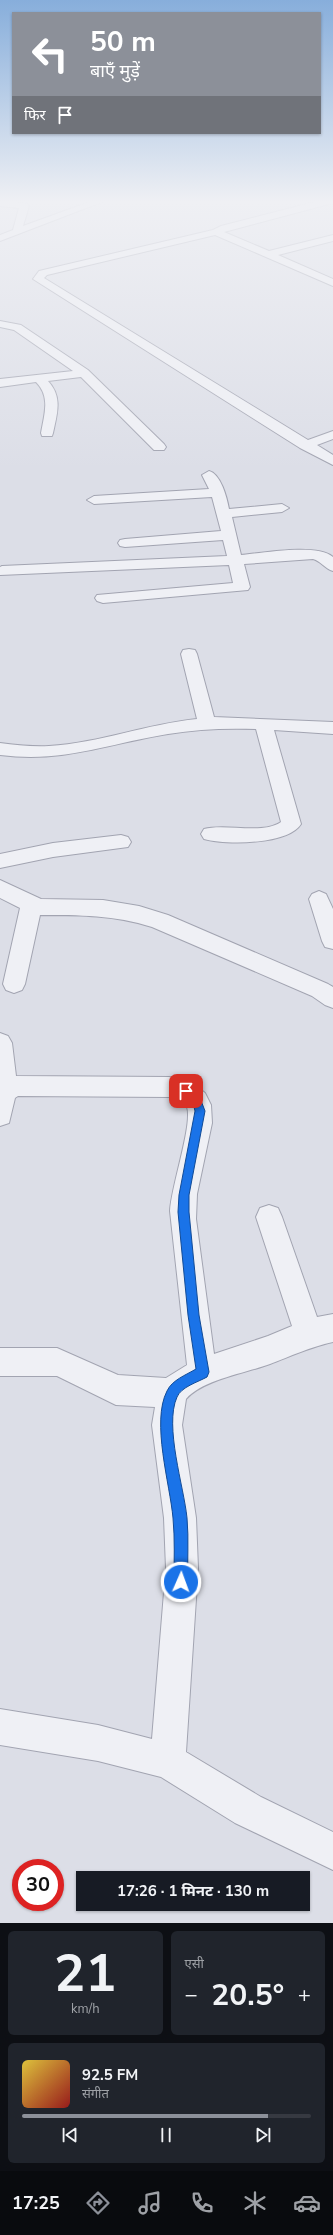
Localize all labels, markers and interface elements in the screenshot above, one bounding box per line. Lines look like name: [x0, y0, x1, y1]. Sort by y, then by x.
text: 50 m: [90, 23, 156, 61]
icon: left: [24, 28, 76, 80]
text: बाएँ मुड़ें: [90, 59, 140, 83]
icon: arrive: [54, 104, 76, 126]
text: फिर: [24, 105, 46, 125]
pin: [169, 1074, 203, 1108]
icon: arrive: [175, 1080, 197, 1102]
position arrow: [160, 1561, 202, 1603]
speed limit sign: 30: [12, 1859, 64, 1911]
text: 17:26 · 1 मिनट · 130 m: [117, 1881, 269, 1901]
text: 21: [54, 1938, 116, 2009]
text: एसी: [185, 1955, 204, 1973]
text: 20.5°: [211, 1975, 284, 2016]
text: −: [185, 1980, 198, 2010]
text: +: [298, 1980, 311, 2010]
text: km/h: [71, 2000, 100, 2018]
text: 92.5 FM: [82, 2065, 138, 2085]
text: संगीत: [82, 2085, 109, 2103]
icon: previous: [59, 2124, 81, 2146]
icon: pause: [155, 2124, 177, 2146]
icon: next: [252, 2124, 274, 2146]
icon: directions: [84, 2189, 112, 2217]
icon: music: [136, 2189, 164, 2217]
icon: phone: [188, 2189, 216, 2217]
icon: climate: [241, 2189, 269, 2217]
icon: car: [293, 2189, 321, 2217]
text: 17:25: [12, 2191, 60, 2215]

